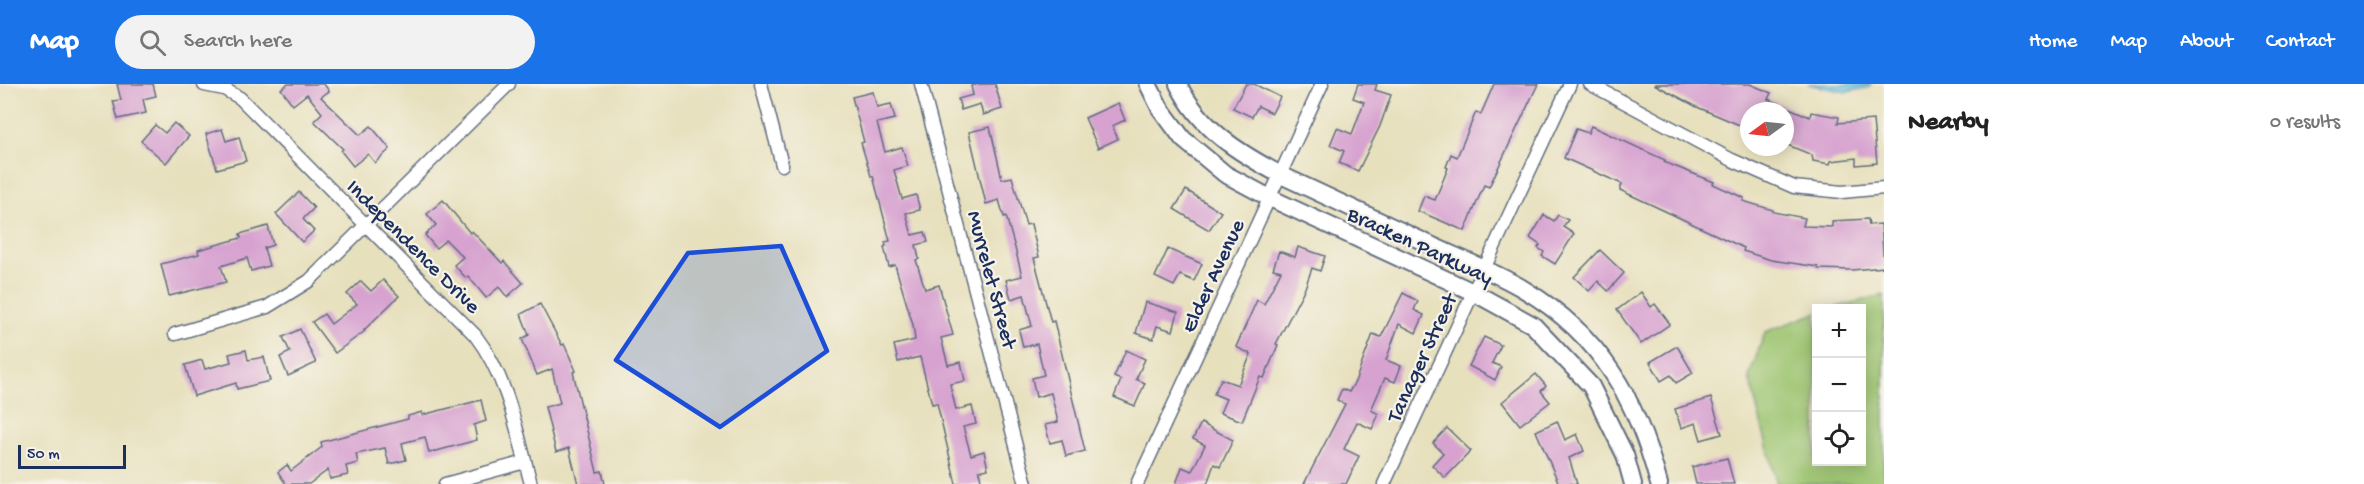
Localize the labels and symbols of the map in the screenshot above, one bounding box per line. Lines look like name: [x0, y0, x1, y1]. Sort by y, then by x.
north arrow: [1740, 102, 1794, 156]
street label: Independence Drive: [340, 175, 485, 321]
street label: Bracken Parkway: [1341, 202, 1496, 293]
street label: Murrelet Street: [959, 208, 1022, 354]
street label: Elder Avenue: [1177, 215, 1252, 337]
street label: Tanager Street: [1382, 288, 1466, 429]
scale bar: [18, 442, 126, 470]

